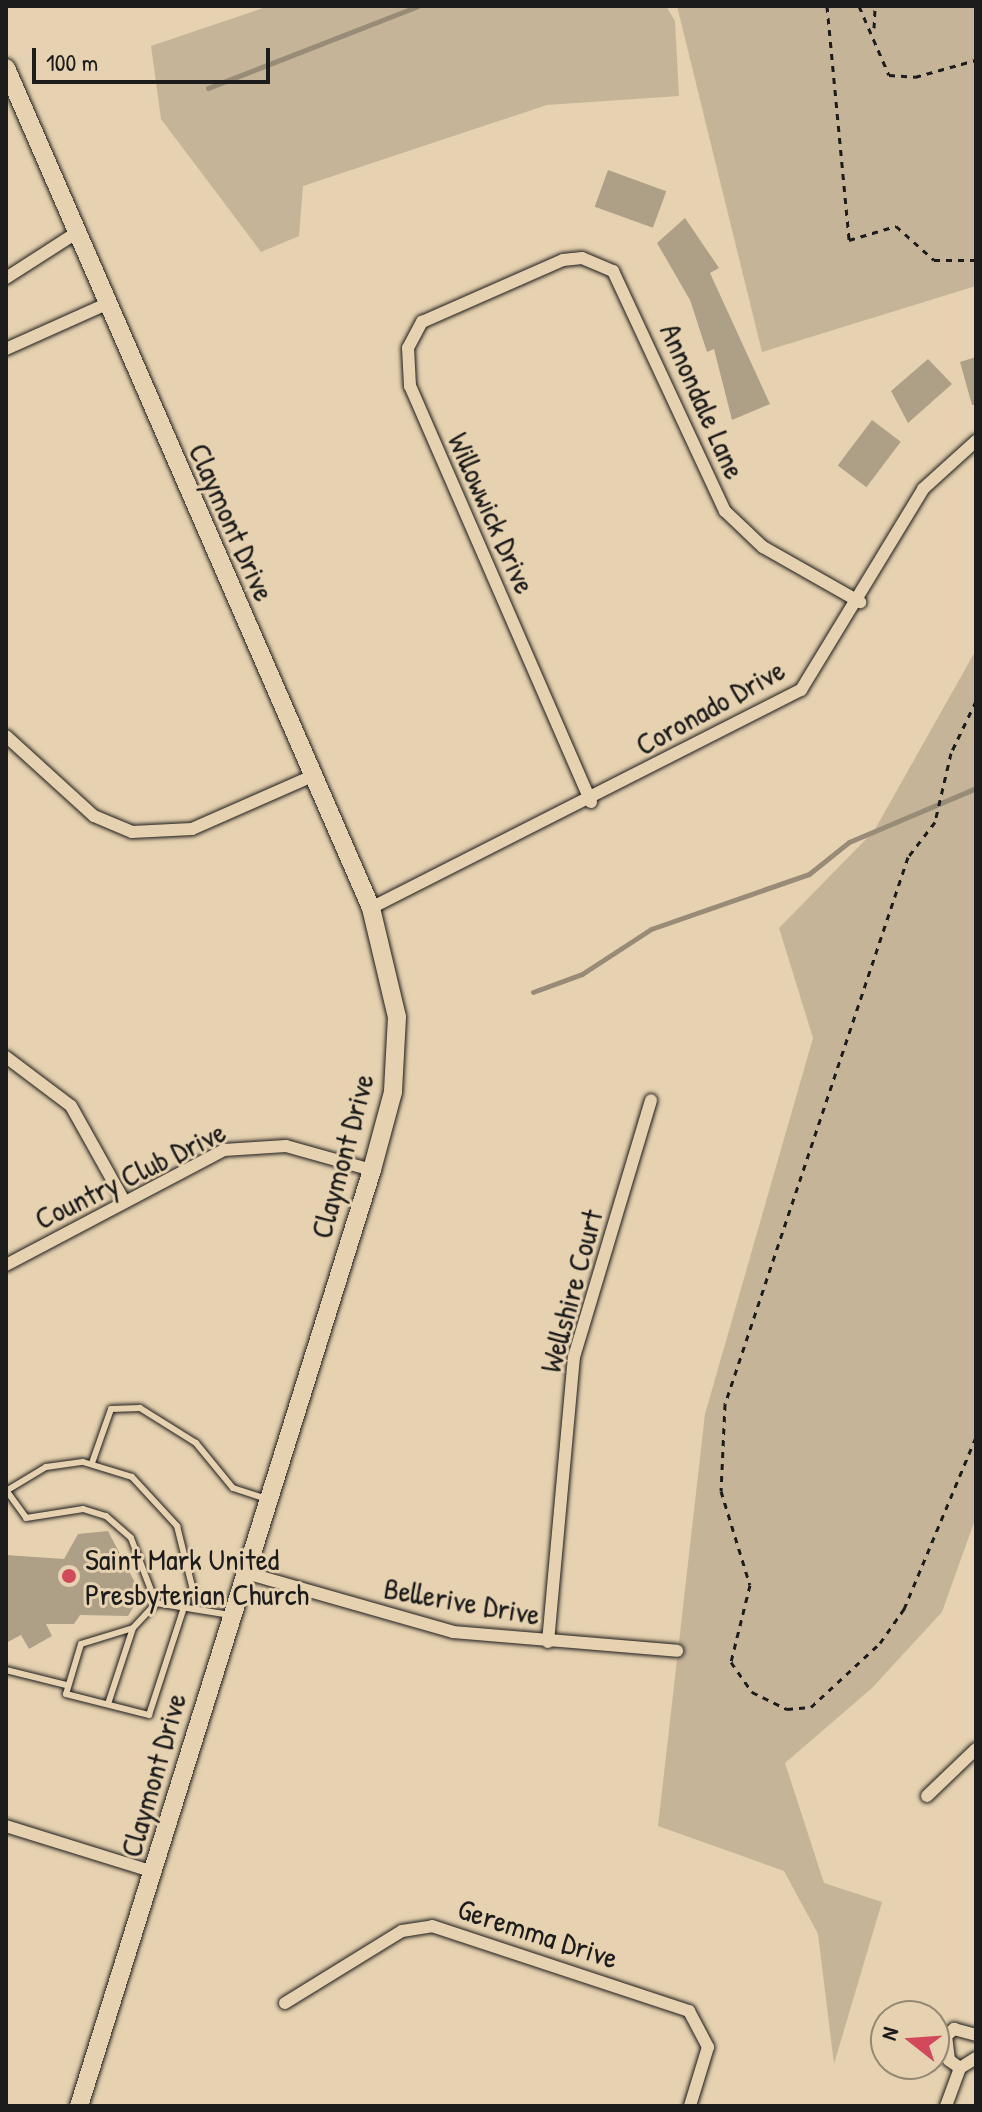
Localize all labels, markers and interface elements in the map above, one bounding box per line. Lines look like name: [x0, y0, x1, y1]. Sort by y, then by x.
scale bar: [36, 32, 274, 82]
text: 100 m: [46, 46, 98, 78]
street label: Annondale Lane: [653, 318, 753, 484]
street label: Willowwick Drive: [441, 427, 543, 599]
street label: Claymont Drive: [181, 438, 283, 606]
street label: Coronado Drive: [629, 651, 791, 763]
street label: Claymont Drive: [303, 1070, 381, 1242]
street label: Country Club Drive: [29, 1113, 231, 1237]
street label: Wellshire Court: [532, 1206, 610, 1376]
place label: Saint Mark United Presbyterian Church: [85, 1541, 309, 1612]
marker: Saint Mark United Presbyterian Church: [60, 1567, 78, 1585]
street label: Bellerive Drive: [381, 1570, 543, 1632]
street label: Claymont Drive: [112, 1689, 194, 1861]
street label: Geremma Drive: [454, 1890, 622, 1976]
north arrow: [870, 2000, 950, 2080]
text: N: [873, 2024, 905, 2044]

